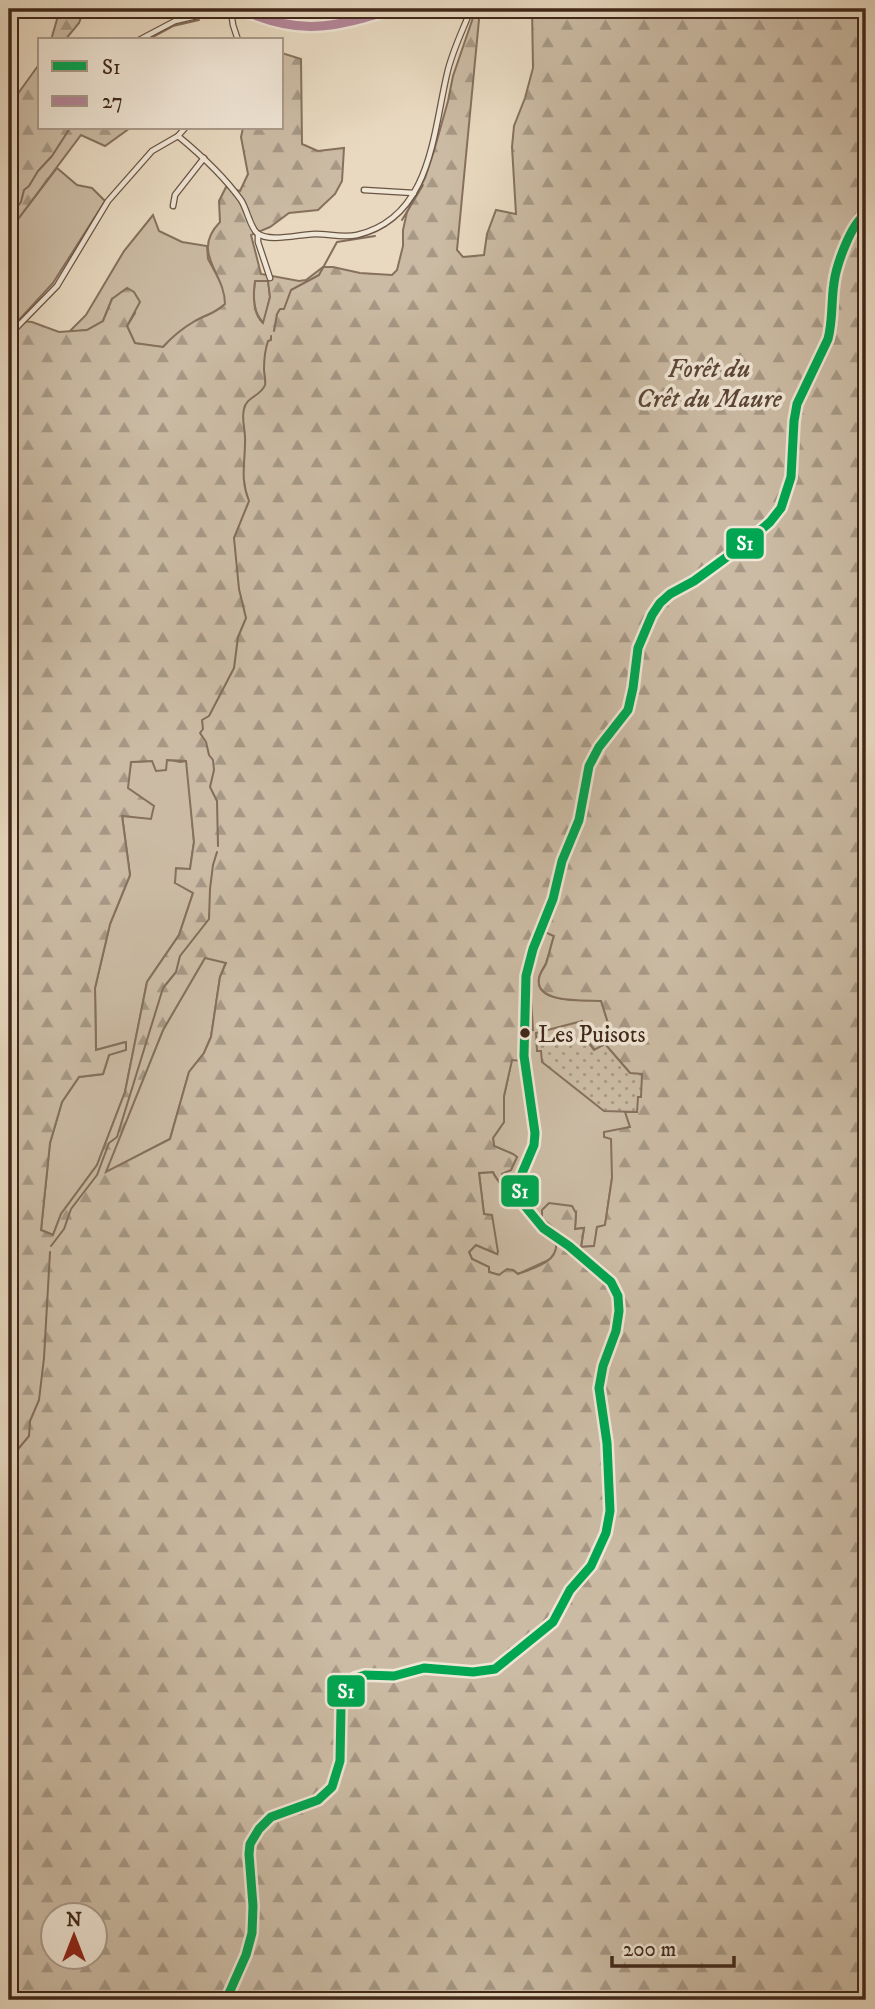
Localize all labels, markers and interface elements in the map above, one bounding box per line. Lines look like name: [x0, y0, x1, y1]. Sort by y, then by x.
legend: [38, 38, 284, 130]
text: S1: [102, 55, 121, 81]
text: 27: [102, 89, 123, 115]
park label: Forêt du Crêt du Maure: [636, 353, 783, 416]
line badge: S1: [725, 527, 765, 560]
text: S1: [737, 533, 753, 556]
place label: Les Puisots: [538, 1020, 646, 1050]
marker: Les Puisots: [518, 1026, 532, 1040]
line badge: S1: [500, 1174, 540, 1208]
text: S1: [512, 1181, 528, 1204]
line badge: S1: [326, 1674, 366, 1708]
text: S1: [338, 1681, 354, 1704]
north arrow: [38, 1900, 108, 1970]
text: N: [66, 1909, 82, 1932]
scale bar: [612, 1925, 735, 1969]
text: 200 m: [623, 1937, 676, 1963]

